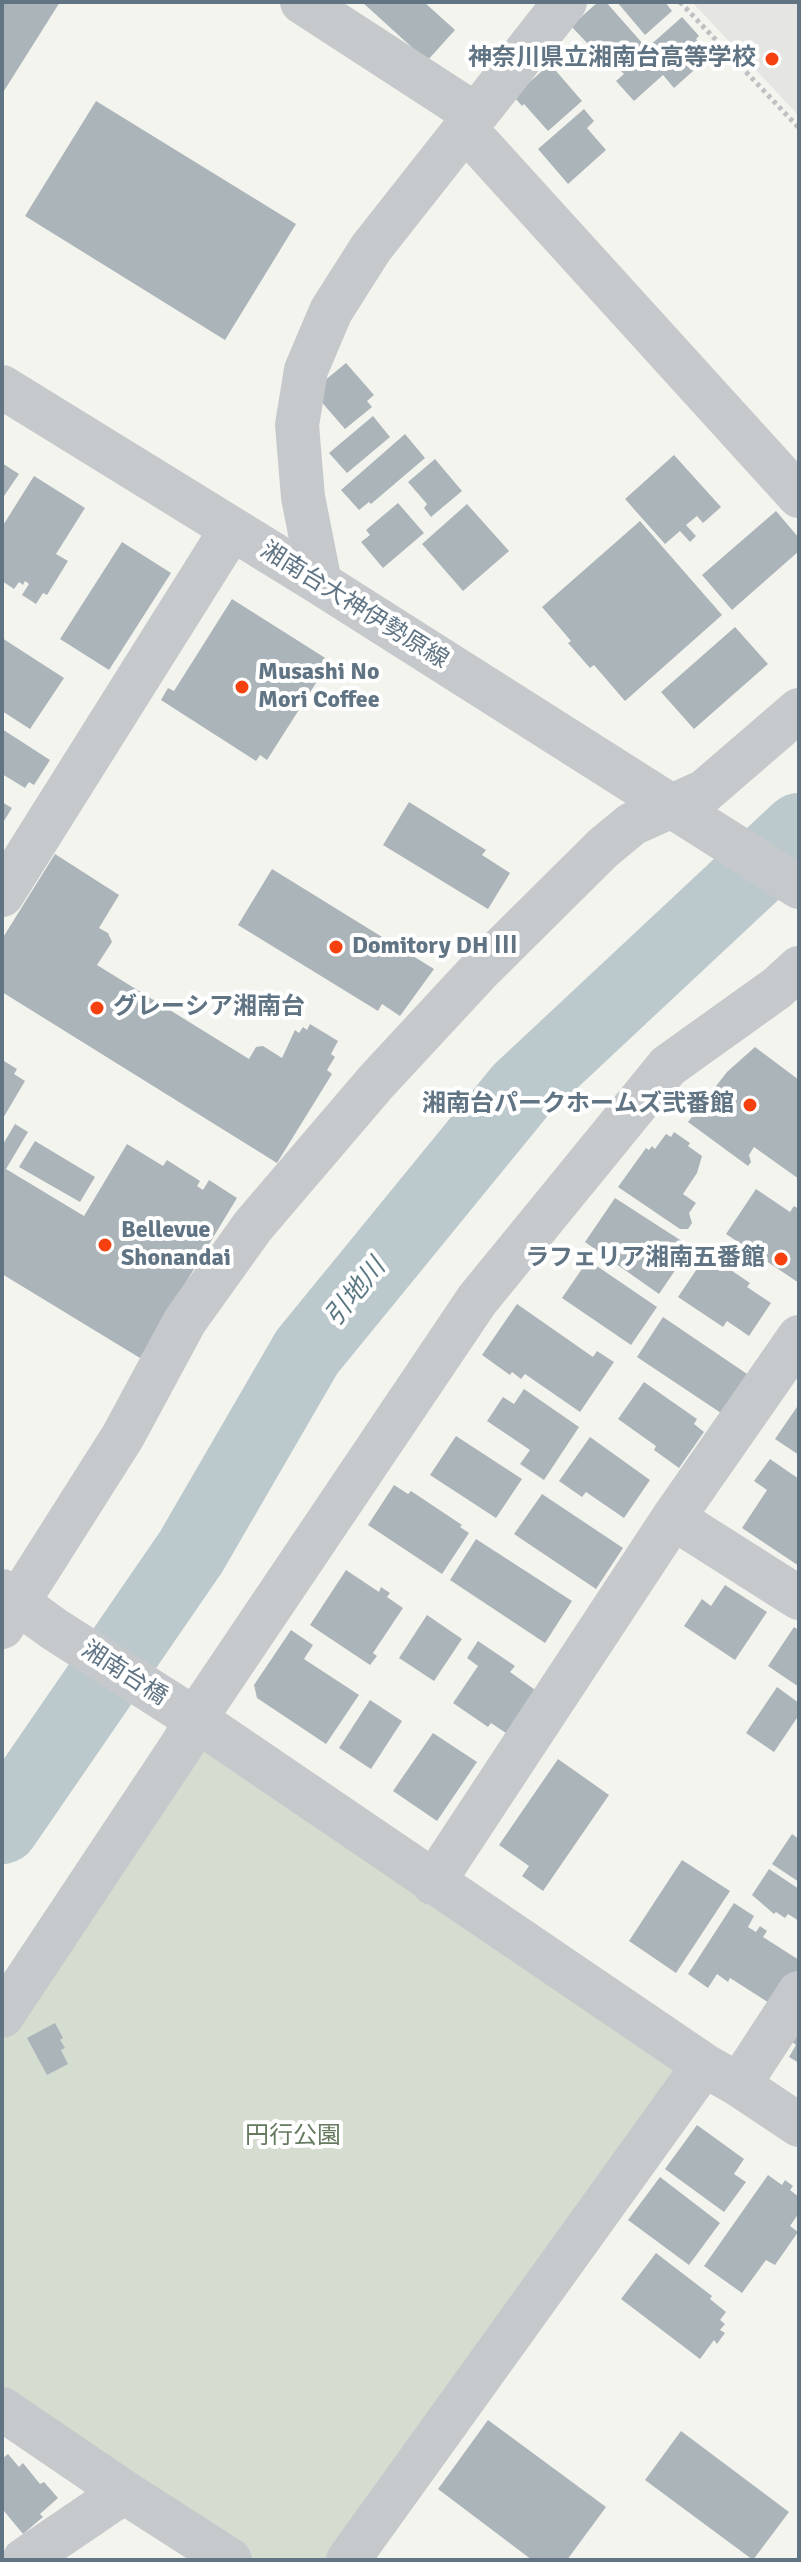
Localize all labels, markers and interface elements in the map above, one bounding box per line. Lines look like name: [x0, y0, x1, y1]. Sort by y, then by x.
place label: 神奈川県立湘南台高等学校: [468, 45, 756, 73]
marker: 神奈川県立湘南台高等学校: [763, 50, 781, 68]
street label: 湘南台大神伊勢原線: [255, 537, 453, 675]
place label: Musashi No Mori Coffee: [258, 659, 380, 715]
marker: Musashi No Mori Coffee: [233, 678, 251, 696]
place label: Domitory DH Ⅲ: [352, 933, 518, 961]
marker: Domitory DH Ⅲ: [327, 938, 345, 956]
place label: グレーシア湘南台: [113, 994, 305, 1022]
marker: グレーシア湘南台: [88, 999, 106, 1017]
place label: 湘南台パークホームズ弐番館: [422, 1091, 734, 1119]
marker: 湘南台パークホームズ弐番館: [741, 1096, 759, 1114]
place label: Bellevue Shonandai: [121, 1217, 231, 1273]
marker: Bellevue Shonandai: [96, 1236, 114, 1254]
place label: ラフェリア湘南五番館: [525, 1245, 765, 1273]
marker: ラフェリア湘南五番館: [772, 1250, 790, 1268]
water label: 引地川: [319, 1253, 393, 1333]
street label: 湘南台橋: [76, 1636, 172, 1712]
park label: 円行公園: [245, 2123, 341, 2151]

